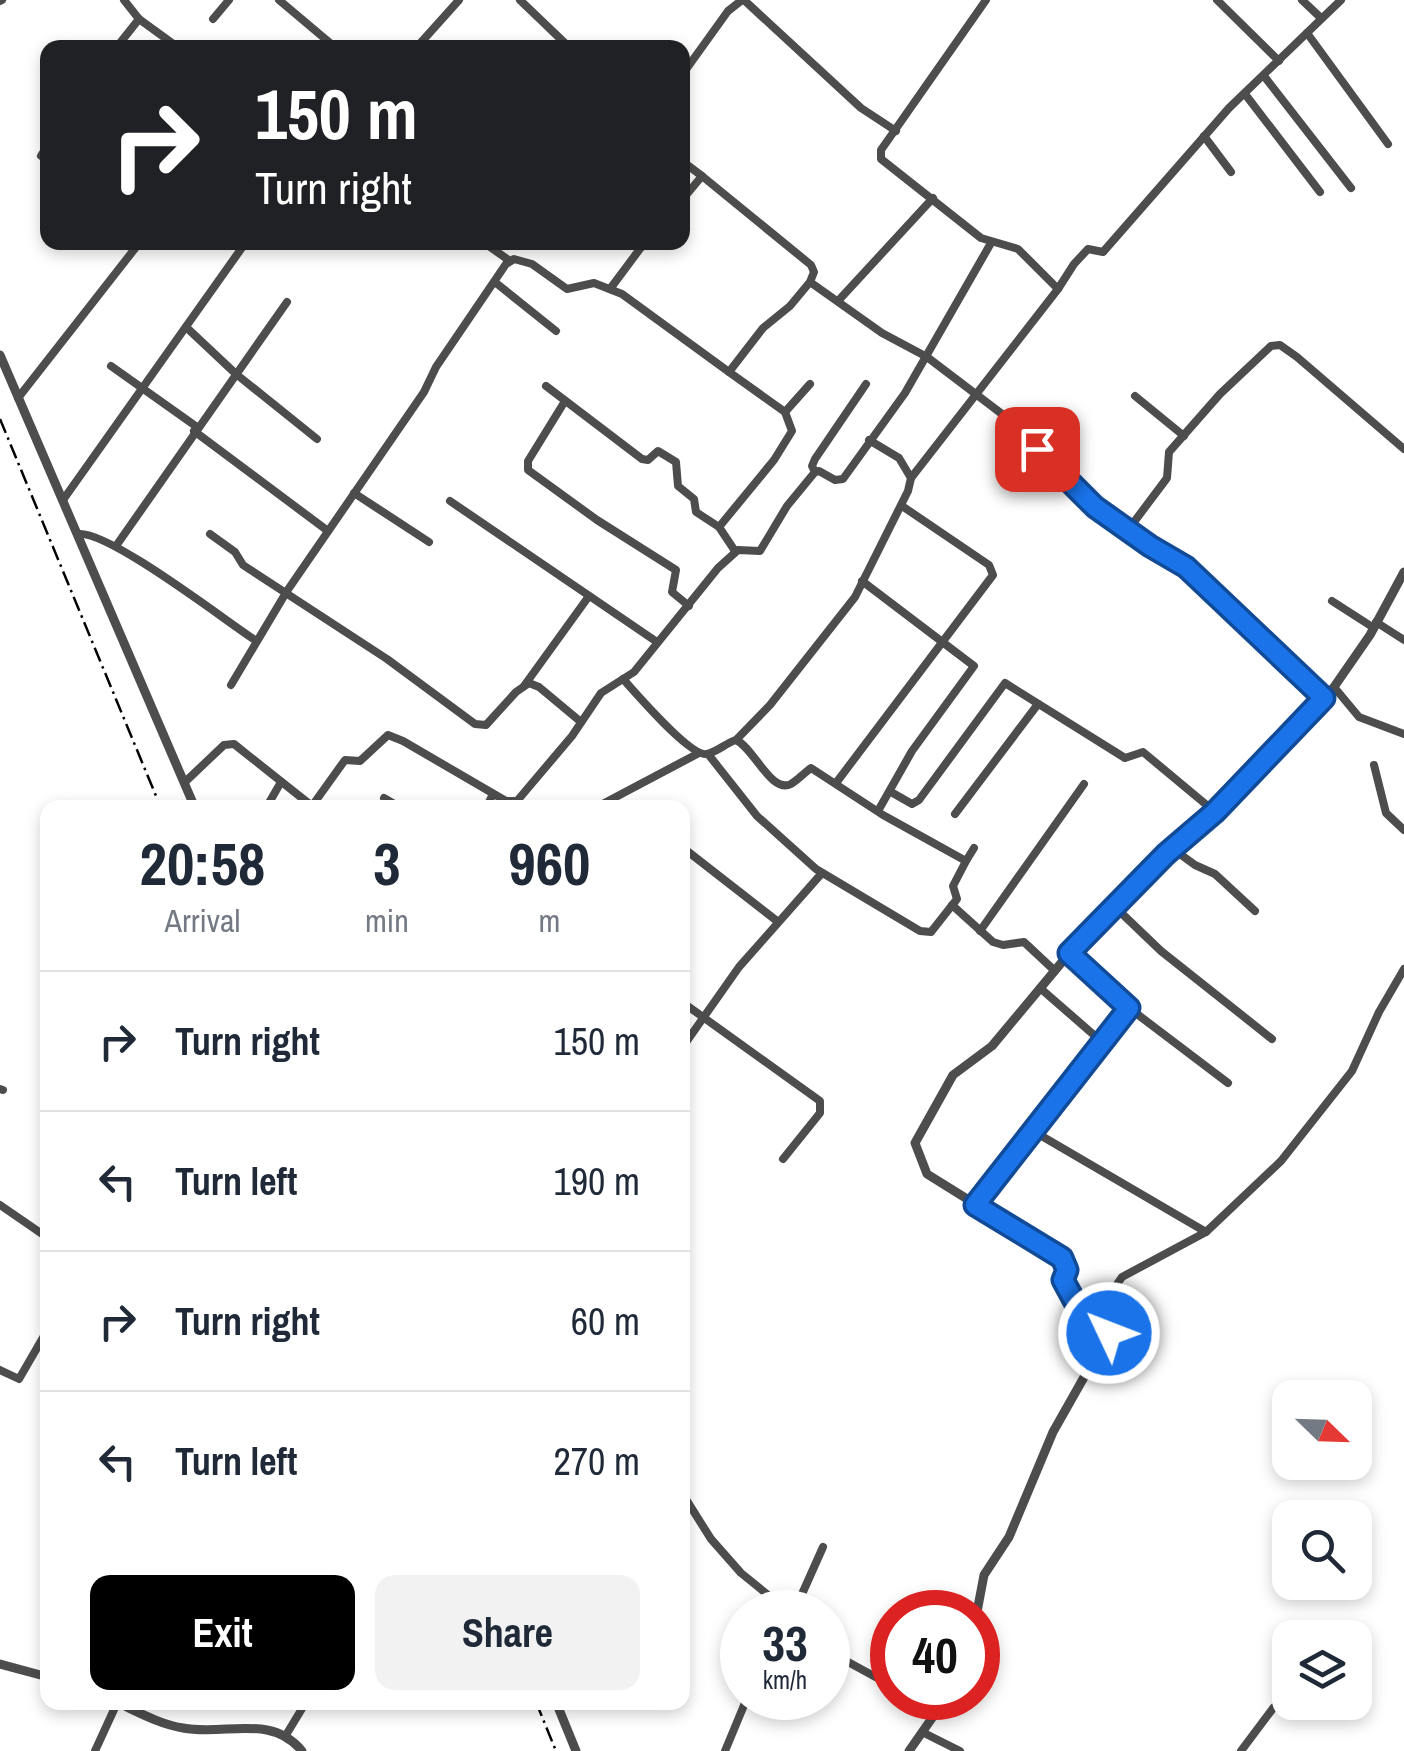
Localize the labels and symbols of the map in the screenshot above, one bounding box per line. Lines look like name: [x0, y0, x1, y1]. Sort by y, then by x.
pin: [995, 407, 1080, 492]
position arrow: [1057, 1281, 1161, 1385]
north arrow: [1272, 1380, 1372, 1480]
speed limit sign: 40: [870, 1590, 1000, 1720]

